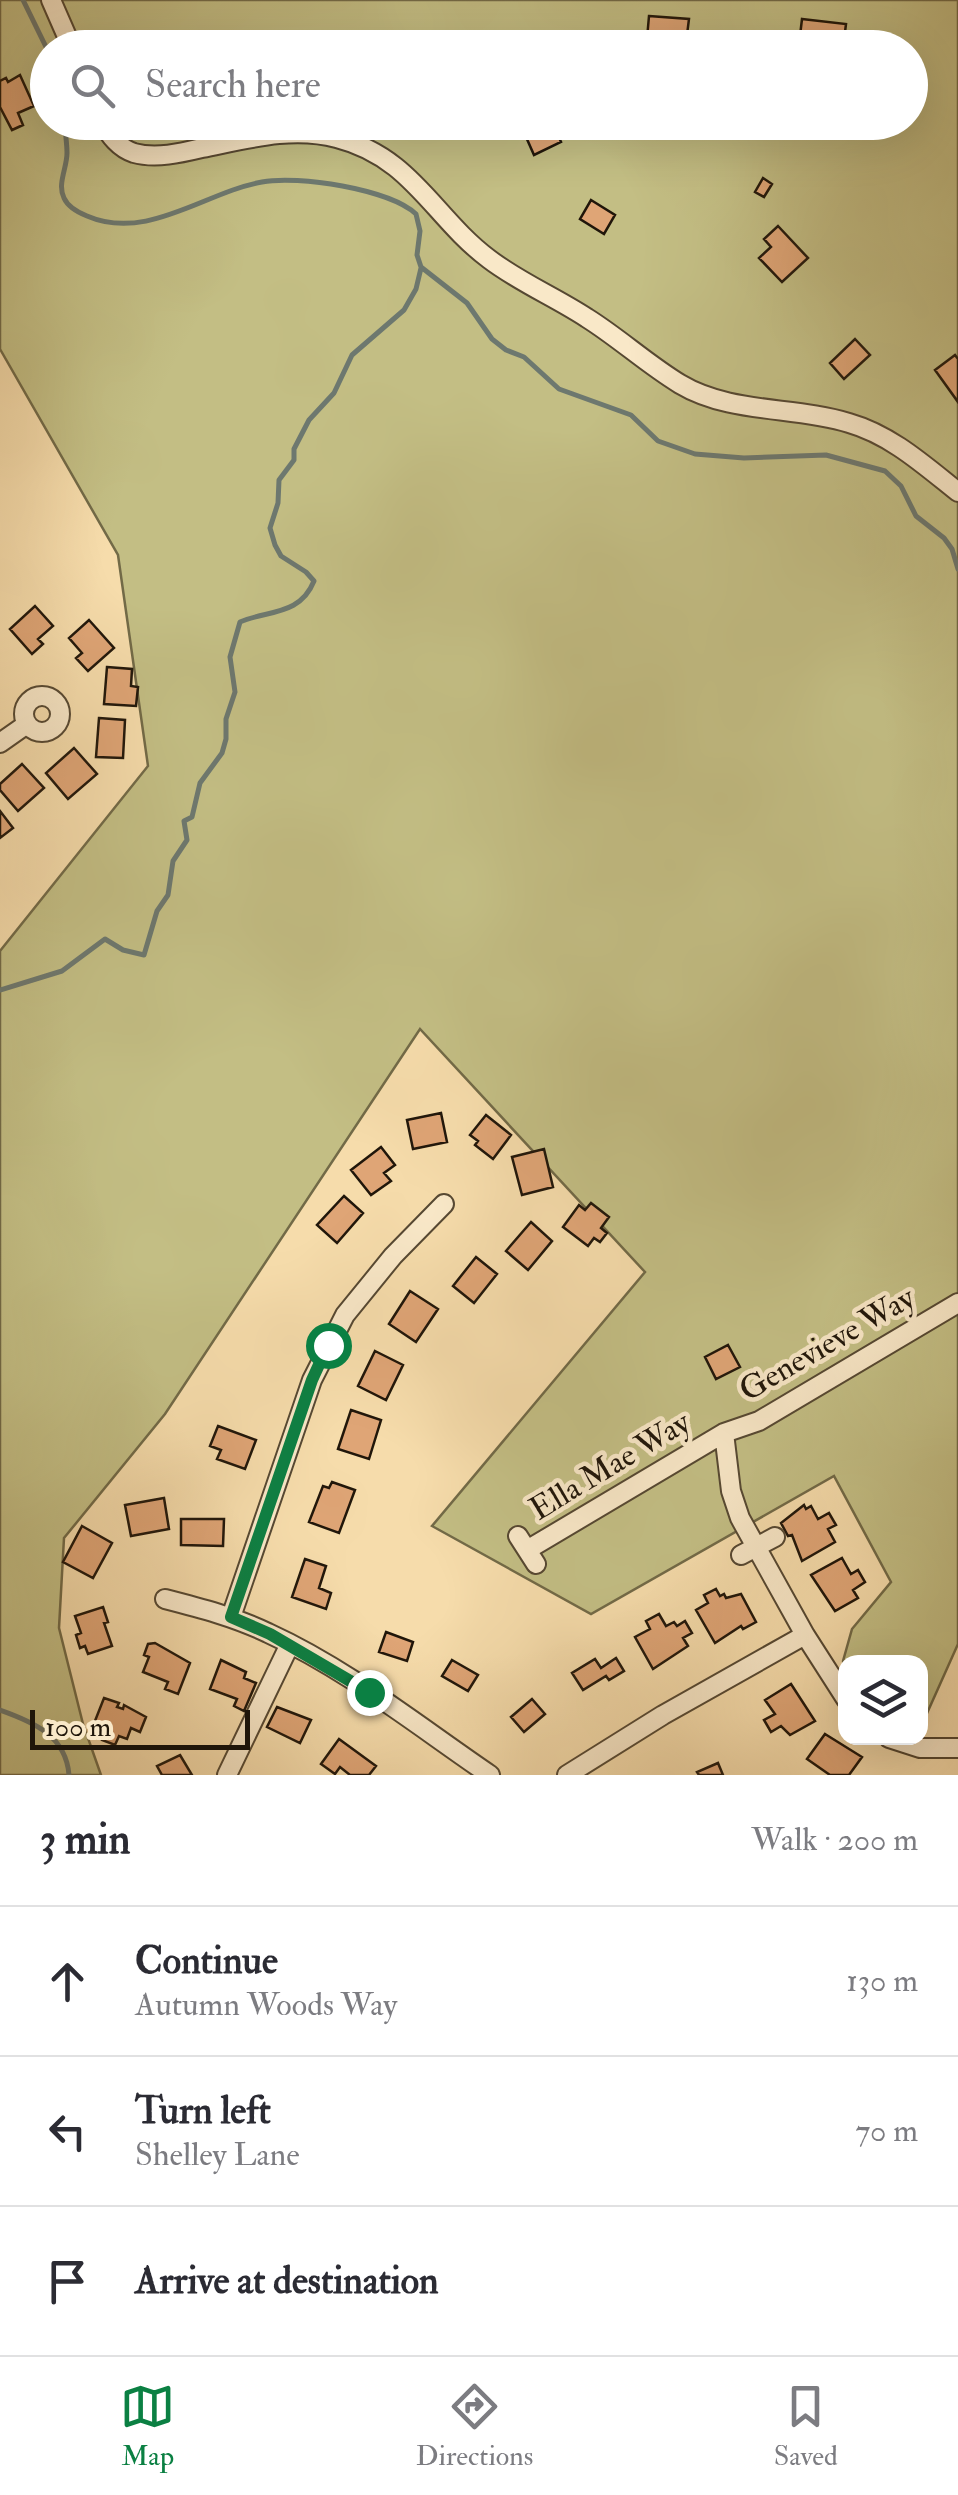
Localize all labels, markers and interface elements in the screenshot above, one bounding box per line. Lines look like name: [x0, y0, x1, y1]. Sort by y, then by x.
search box: [30, 30, 928, 140]
icon: search: [65, 58, 120, 113]
text: Search here: [145, 61, 321, 109]
street label: Genevieve Way: [732, 1277, 923, 1410]
route start: [306, 1323, 352, 1369]
street label: Ella Mae Way: [523, 1402, 698, 1530]
map controls: [838, 1655, 928, 1745]
button: layers: [838, 1655, 928, 1745]
route end: [347, 1670, 393, 1716]
scale bar: [30, 1705, 250, 1750]
text: 100 m: [45, 1710, 111, 1745]
text: 3 min: [40, 1814, 130, 1866]
text: Walk · 200 m: [751, 1820, 918, 1860]
text: Continue: [135, 1937, 278, 1985]
icon: ahead: [40, 1954, 95, 2009]
text: 130 m: [846, 1961, 918, 2001]
text: Autumn Woods Way: [135, 1985, 397, 2025]
text: Turn left: [135, 2087, 271, 2135]
icon: left: [40, 2104, 95, 2159]
text: 70 m: [855, 2111, 918, 2151]
text: Shelley Lane: [135, 2135, 300, 2175]
icon: arrive: [40, 2254, 95, 2309]
text: Arrive at destination: [135, 2257, 439, 2305]
tab: Map: [120, 2379, 175, 2474]
tab: Directions: [416, 2379, 533, 2474]
tab: Saved: [774, 2379, 838, 2474]

